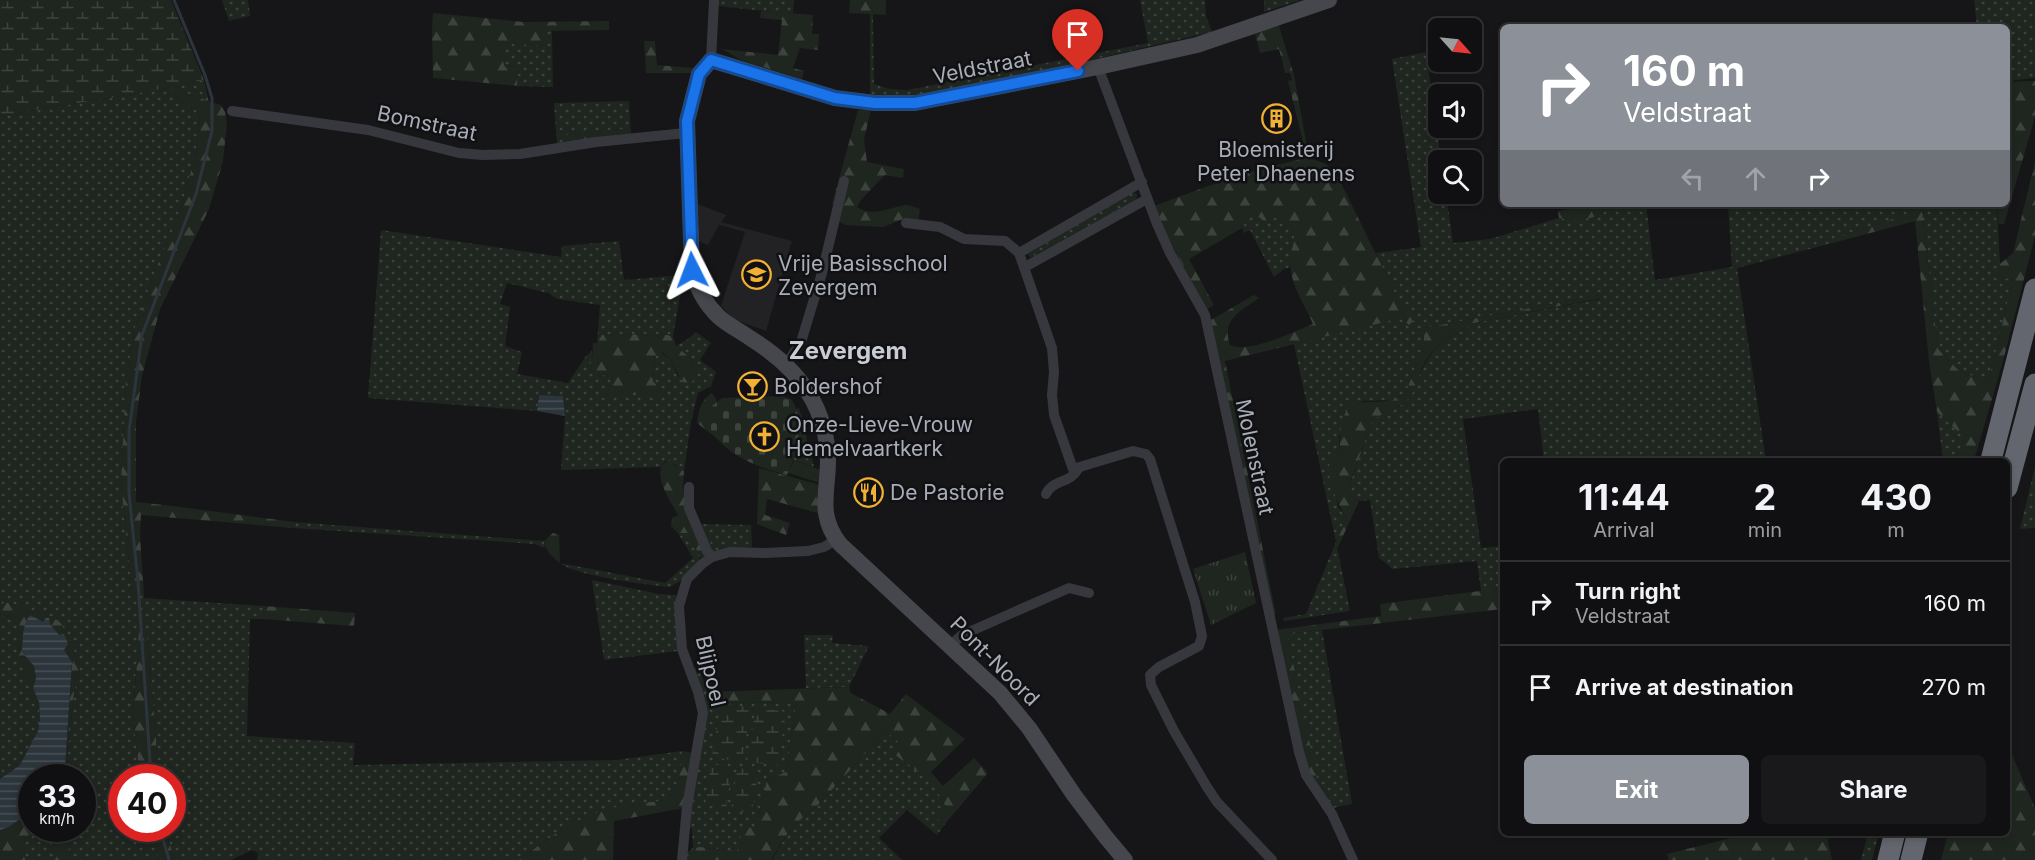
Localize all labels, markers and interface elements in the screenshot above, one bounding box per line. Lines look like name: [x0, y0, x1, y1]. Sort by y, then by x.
pin: [1052, 9, 1103, 71]
icon: arrive: [1061, 18, 1094, 51]
north arrow: [1428, 18, 1482, 72]
map controls: [1428, 18, 1482, 204]
street label: Veldstraat: [931, 45, 1034, 89]
text: 160 m: [1623, 45, 1745, 96]
icon: right: [1524, 48, 1602, 126]
button: sound: [1428, 84, 1482, 138]
text: Veldstraat: [1623, 96, 1751, 129]
street label: Bomstraat: [375, 100, 479, 146]
building icon: Bloemisterij Peter Dhaenens: [1260, 102, 1292, 134]
place label: Bloemisterij Peter Dhaenens: [1197, 137, 1355, 186]
button: search: [1428, 150, 1482, 204]
icon: left: [1676, 162, 1709, 195]
icon: ahead: [1739, 162, 1772, 195]
icon: right: [1802, 162, 1835, 195]
position arrow: [660, 238, 724, 302]
place label: Vrije Basisschool Zevergem: [778, 251, 948, 300]
school or university icon: Vrije Basisschool Zevergem: [741, 259, 773, 291]
district label: Zevergem: [789, 336, 907, 365]
bar icon: Boldershof: [737, 370, 769, 402]
place label: Boldershof: [774, 374, 883, 399]
street label: Molenstraat: [1231, 397, 1279, 517]
place label: Onze-Lieve-Vrouw Hemelvaartkerk: [786, 412, 973, 461]
church icon: Onze-Lieve-Vrouw Hemelvaartkerk: [749, 420, 781, 452]
text: 11:44: [1578, 475, 1670, 519]
text: 2: [1754, 475, 1776, 519]
text: 430: [1860, 475, 1932, 519]
restaurant icon: De Pastorie: [853, 476, 885, 508]
place label: De Pastorie: [890, 480, 1004, 505]
text: Arrival: [1593, 518, 1655, 542]
text: min: [1748, 518, 1782, 542]
text: m: [1887, 518, 1905, 542]
text: Turn right: [1575, 578, 1681, 604]
icon: right: [1524, 587, 1557, 620]
text: 160 m: [1924, 590, 1986, 616]
text: Veldstraat: [1575, 604, 1670, 628]
street label: Pont-Noord: [945, 611, 1045, 711]
street label: Blijpoel: [691, 633, 731, 709]
icon: arrive: [1524, 671, 1557, 704]
text: Arrive at destination: [1575, 674, 1794, 700]
text: 270 m: [1921, 674, 1986, 700]
button: Exit: [1524, 755, 1749, 824]
button: Share: [1761, 755, 1986, 824]
speed limit sign: 40: [108, 764, 186, 842]
text: 33: [38, 778, 76, 814]
text: km/h: [39, 809, 75, 828]

